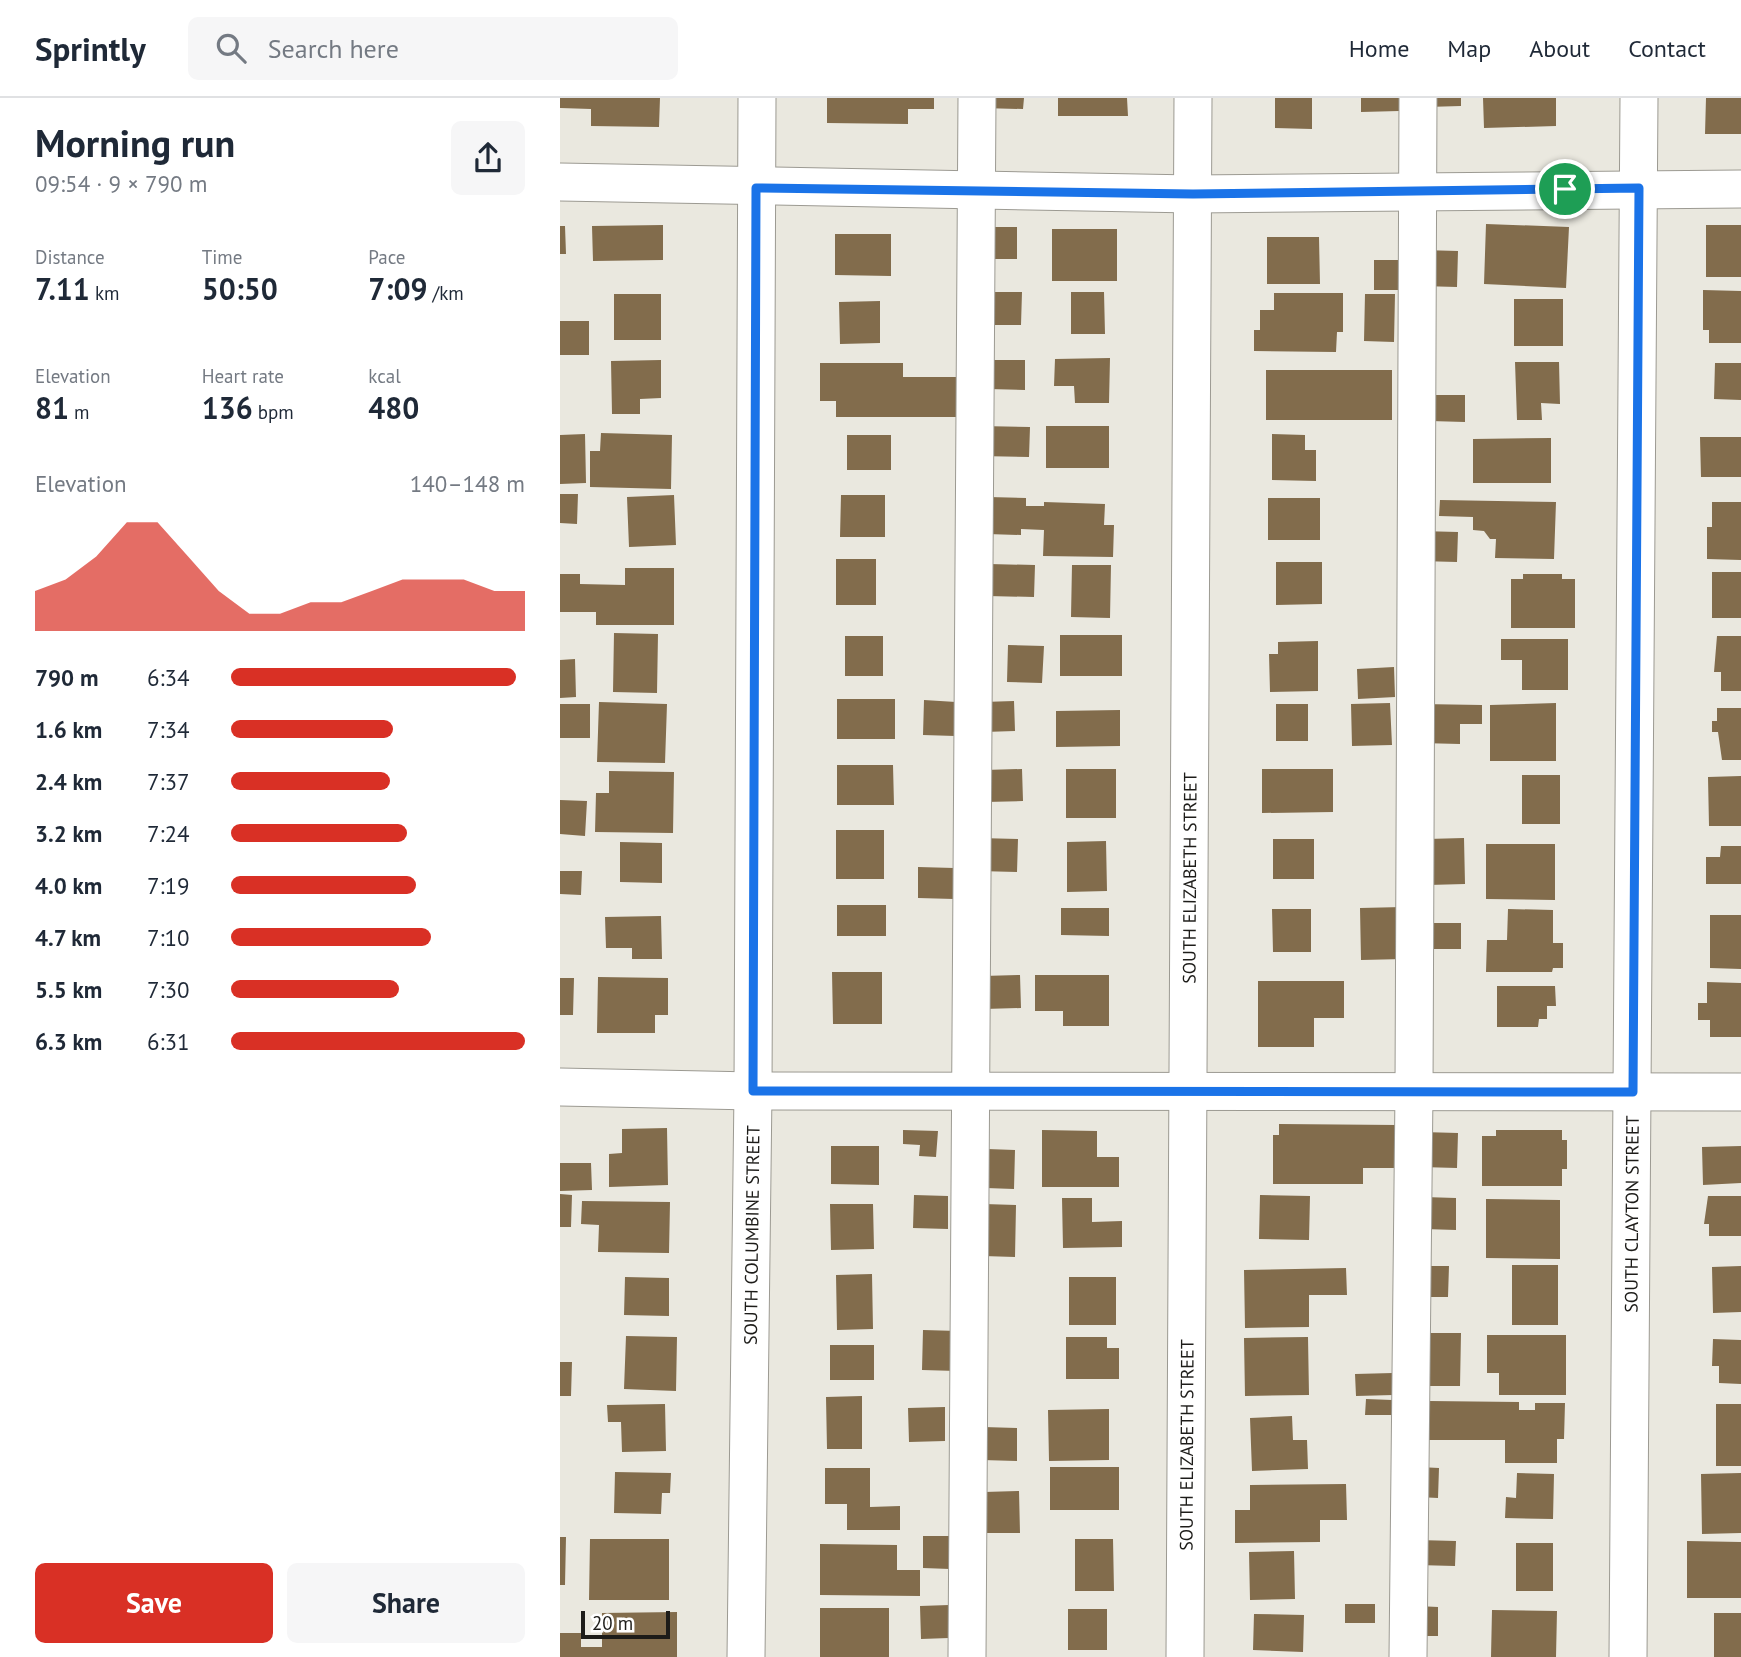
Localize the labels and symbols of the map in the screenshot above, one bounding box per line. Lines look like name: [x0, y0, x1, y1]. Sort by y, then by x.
pin: [1535, 159, 1595, 219]
street label: SOUTH ELIZABETH STREET: [1177, 772, 1201, 984]
street label: SOUTH CLAYTON STREET: [1619, 1115, 1643, 1313]
street label: SOUTH COLUMBINE STREET: [738, 1125, 764, 1345]
street label: SOUTH ELIZABETH STREET: [1174, 1339, 1198, 1551]
scale bar: [581, 1608, 670, 1640]

